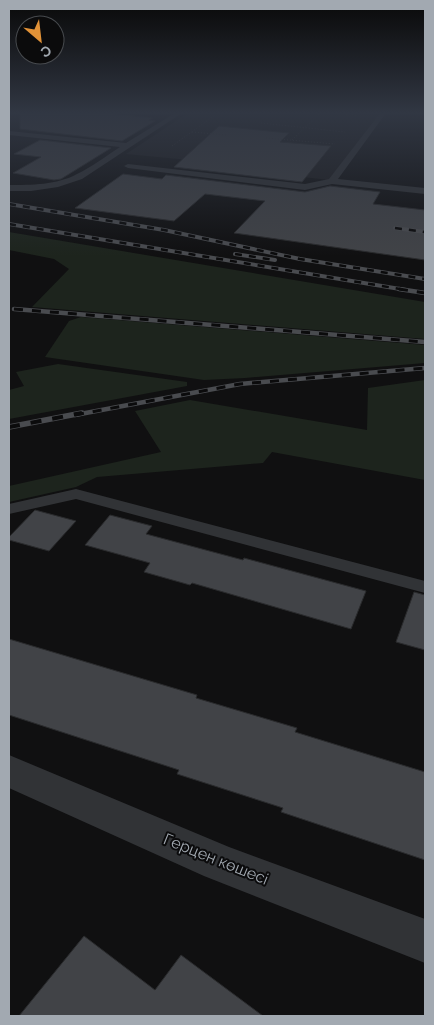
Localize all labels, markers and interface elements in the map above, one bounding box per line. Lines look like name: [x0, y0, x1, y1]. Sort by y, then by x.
north arrow: [15, 15, 65, 65]
text: С: [38, 42, 54, 61]
street label: Герцен көшесі: [161, 829, 271, 889]

